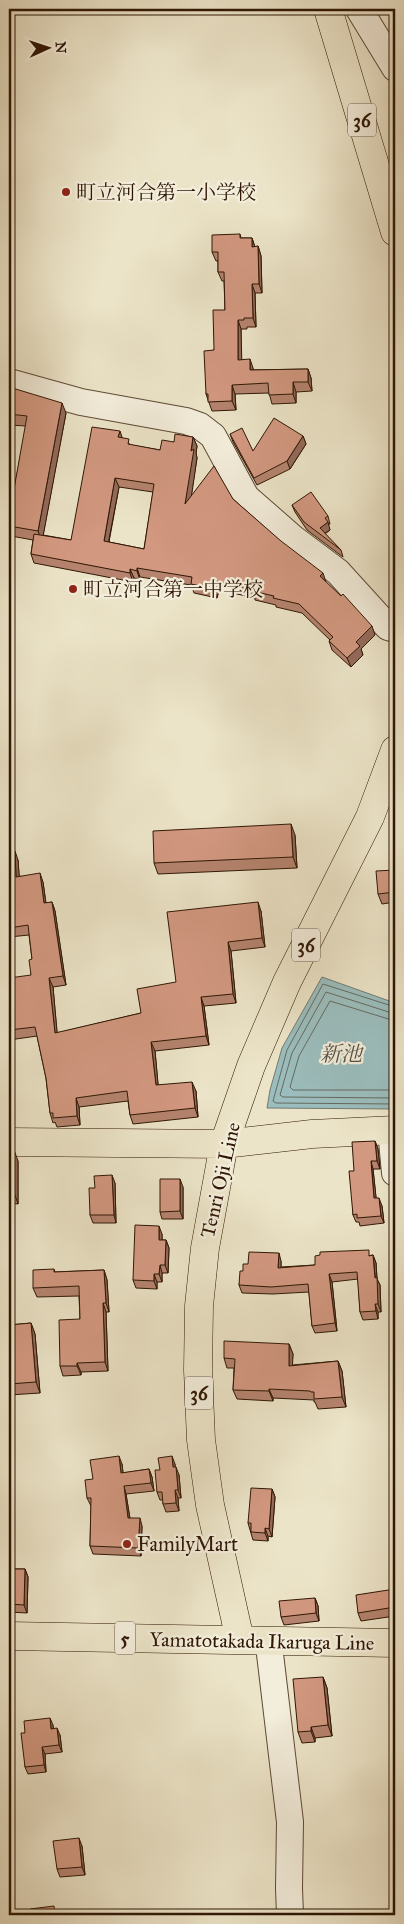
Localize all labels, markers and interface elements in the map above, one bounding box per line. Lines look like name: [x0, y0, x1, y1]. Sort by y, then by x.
north arrow: [22, 22, 72, 72]
text: N: [52, 41, 69, 54]
road number: 36: [348, 104, 376, 136]
place label: 町立河合第一小学校: [76, 180, 256, 204]
marker: 町立河合第一小学校: [60, 186, 72, 198]
place label: 町立河合第一中学校: [83, 577, 263, 601]
marker: 町立河合第一中学校: [67, 583, 79, 595]
road number: 36: [292, 928, 320, 962]
water label: 新池: [320, 1041, 364, 1067]
street label: Tenri Oji Line: [195, 1120, 245, 1240]
road number: 36: [185, 1376, 213, 1410]
place label: FamilyMart: [137, 1532, 238, 1556]
marker: FamilyMart: [121, 1538, 133, 1550]
road number: 5: [115, 1622, 135, 1655]
street label: Yamatotakada Ikaruga Line: [149, 1627, 374, 1656]

